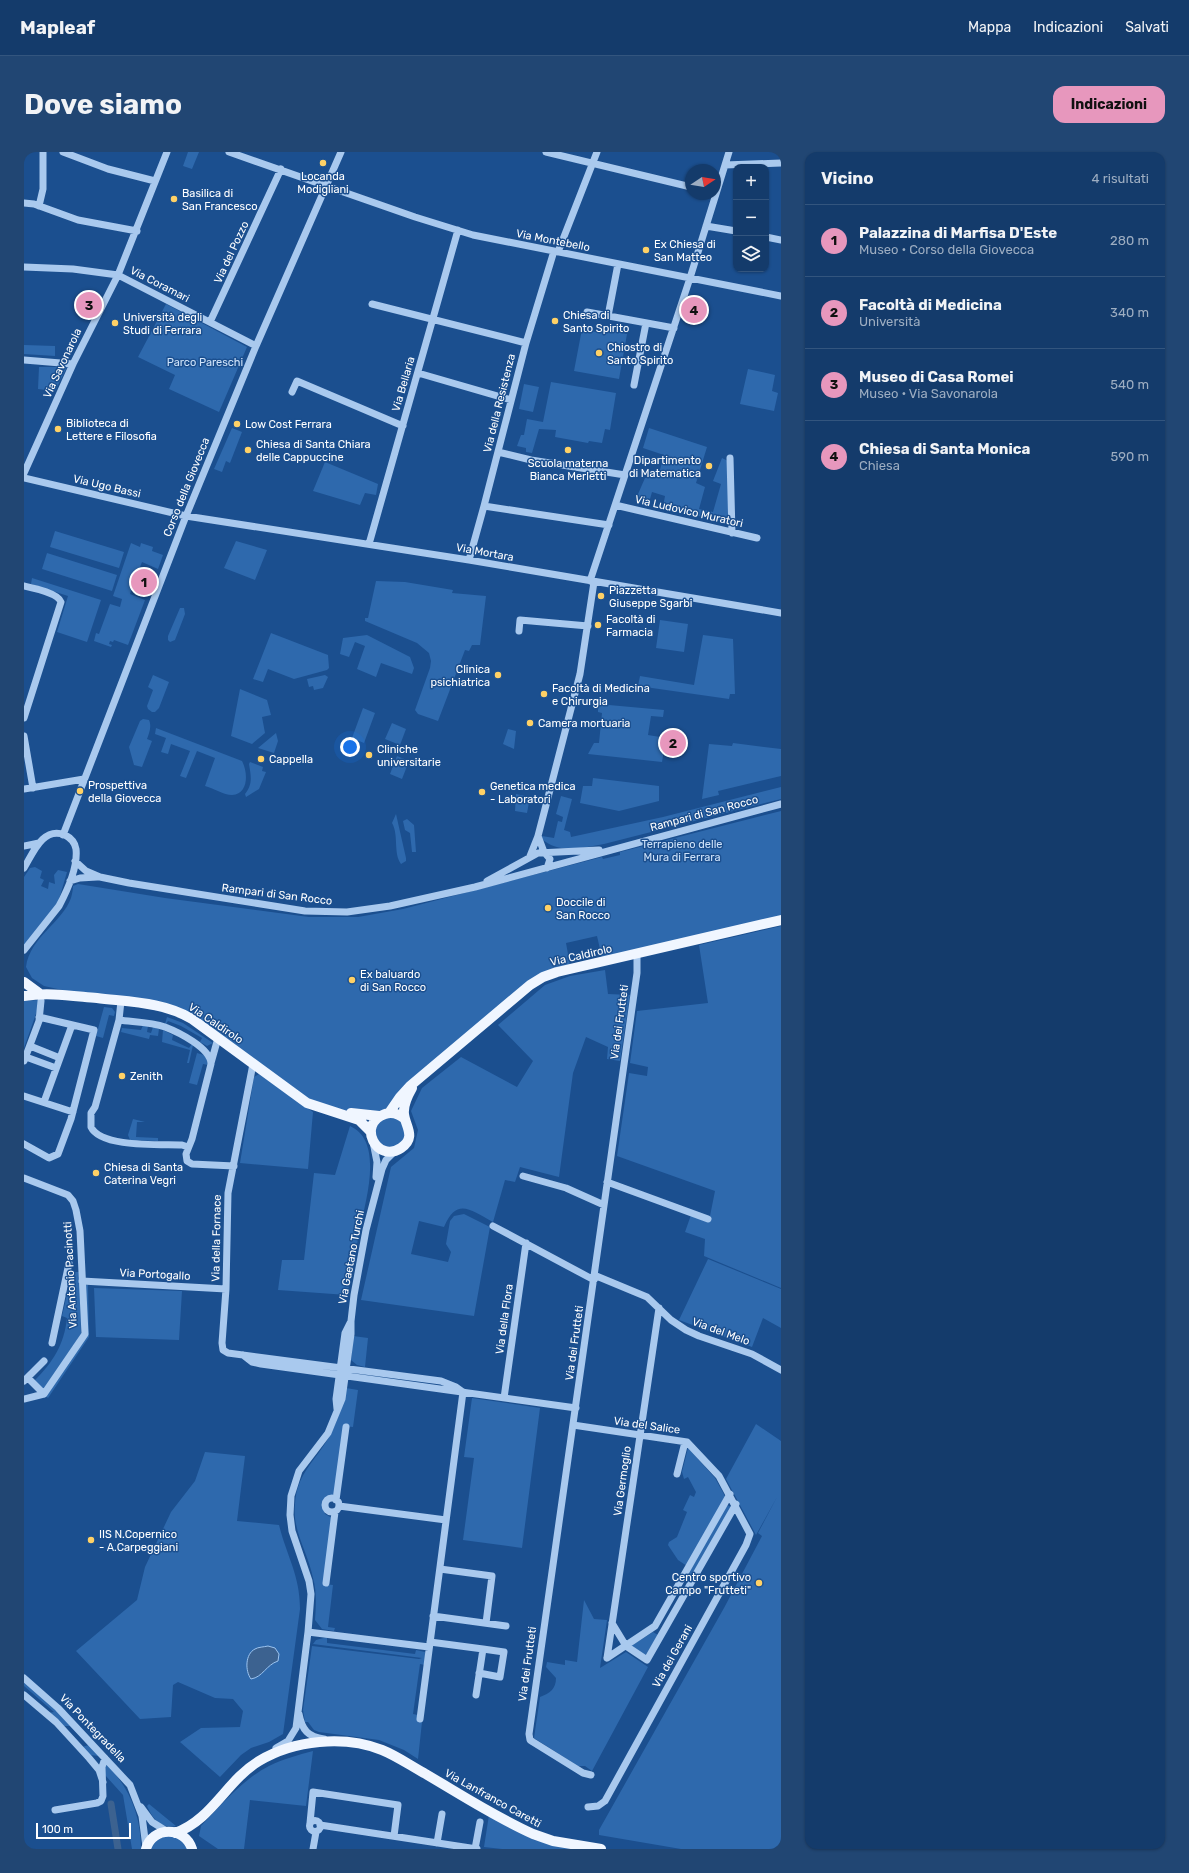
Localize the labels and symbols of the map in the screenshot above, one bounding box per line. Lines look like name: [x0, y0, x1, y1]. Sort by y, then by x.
marker: Locanda Modigliani: [318, 158, 328, 168]
north arrow: [685, 164, 721, 200]
place label: Locanda Modigliani: [297, 170, 349, 196]
place label: Basilica di San Francesco: [182, 187, 258, 213]
marker: Basilica di San Francesco: [169, 194, 179, 204]
street label: Via del Pozzo: [211, 219, 252, 285]
street label: Via Montebello: [515, 227, 591, 254]
place label: Ex Chiesa di San Matteo: [654, 238, 716, 264]
marker: Ex Chiesa di San Matteo: [641, 245, 651, 255]
street label: Via Coramari: [128, 264, 192, 305]
pin: 3: [76, 290, 102, 320]
pin: 4: [681, 295, 707, 325]
place label: Chiesa di Santo Spirito: [563, 309, 629, 335]
place label: Università degli Studi di Ferrara: [123, 311, 202, 337]
marker: Chiesa di Santo Spirito: [550, 316, 560, 326]
marker: Università degli Studi di Ferrara: [110, 318, 120, 328]
street label: Via Savonarola: [41, 326, 84, 400]
place label: Chiostro di Santo Spirito: [607, 341, 673, 367]
marker: Chiostro di Santo Spirito: [594, 348, 604, 358]
street label: Via della Resistenza: [481, 352, 518, 454]
street label: Via Bellaria: [389, 355, 418, 413]
park label: Parco Pareschi: [167, 356, 243, 369]
place label: Biblioteca di Lettere e Filosofia: [66, 417, 157, 443]
place label: Low Cost Ferrara: [245, 418, 332, 431]
marker: Low Cost Ferrara: [232, 419, 242, 429]
marker: Biblioteca di Lettere e Filosofia: [53, 424, 63, 434]
street label: Corso della Giovecca: [161, 436, 212, 539]
place label: Chiesa di Santa Chiara delle Cappuccine: [256, 438, 371, 464]
marker: Chiesa di Santa Chiara delle Cappuccine: [243, 445, 253, 455]
marker: Scuola materna Bianca Merletti: [563, 445, 573, 455]
place label: Dipartimento di Matematica: [629, 454, 701, 480]
place label: Scuola materna Bianca Merletti: [528, 457, 608, 483]
marker: Dipartimento di Matematica: [704, 461, 714, 471]
street label: Via Ugo Bassi: [72, 472, 142, 501]
street label: Via Ludovico Muratori: [634, 493, 744, 530]
street label: Via Mortara: [455, 541, 515, 564]
pin: 1: [131, 567, 157, 597]
place label: Piazzetta Giuseppe Sgarbi: [609, 584, 692, 610]
marker: Piazzetta Giuseppe Sgarbi: [596, 591, 606, 601]
place label: Facoltà di Farmacia: [606, 613, 656, 639]
marker: Facoltà di Farmacia: [593, 620, 603, 630]
place label: Clinica psichiatrica: [430, 663, 490, 689]
marker: Clinica psichiatrica: [493, 670, 503, 680]
place label: Facoltà di Medicina e Chirurgia: [552, 682, 650, 708]
marker: Facoltà di Medicina e Chirurgia: [539, 689, 549, 699]
place label: Camera mortuaria: [538, 717, 630, 730]
marker: Camera mortuaria: [525, 718, 535, 728]
pin: 2: [660, 728, 686, 758]
your location: [340, 737, 360, 757]
place label: Cliniche universitarie: [377, 743, 441, 769]
marker: Cliniche universitarie: [364, 750, 374, 760]
place label: Cappella: [269, 753, 313, 766]
marker: Cappella: [256, 754, 266, 764]
place label: Prospettiva della Giovecca: [88, 779, 161, 805]
place label: Genetica medica - Laboratori: [490, 780, 576, 806]
marker: Prospettiva della Giovecca: [75, 786, 85, 796]
marker: Genetica medica - Laboratori: [477, 787, 487, 797]
street label: Rampari di San Rocco: [649, 793, 760, 834]
park label: Terrapieno delle Mura di Ferrara: [641, 838, 723, 864]
street label: Rampari di San Rocco: [221, 881, 333, 908]
place label: Doccile di San Rocco: [556, 896, 610, 922]
marker: Doccile di San Rocco: [543, 903, 553, 913]
street label: Via Caldirolo: [549, 942, 613, 969]
place label: Ex baluardo di San Rocco: [360, 968, 426, 994]
marker: Ex baluardo di San Rocco: [347, 975, 357, 985]
street label: Via dei Frutteti: [608, 984, 631, 1060]
street label: Via Caldirolo: [186, 1000, 246, 1046]
place label: Zenith: [130, 1070, 163, 1083]
marker: Zenith: [117, 1071, 127, 1081]
place label: Chiesa di Santa Caterina Vegri: [104, 1161, 183, 1187]
marker: Chiesa di Santa Caterina Vegri: [91, 1168, 101, 1178]
street label: Via della Fornace: [209, 1194, 224, 1282]
street label: Via Gaetano Turchi: [336, 1209, 367, 1305]
street label: Via Antonio Pacinotti: [61, 1221, 80, 1329]
street label: Via Portogallo: [119, 1266, 191, 1283]
street label: Via della Flora: [493, 1283, 516, 1355]
street label: Via dei Frutteti: [563, 1305, 586, 1381]
street label: Via del Melo: [690, 1315, 752, 1348]
street label: Via del Salice: [613, 1414, 681, 1437]
street label: Via Germoglio: [611, 1445, 634, 1517]
place label: IIS N.Copernico - A.Carpeggiani: [99, 1528, 178, 1554]
marker: IIS N.Copernico - A.Carpeggiani: [86, 1535, 96, 1545]
place label: Centro sportivo Campo "Frutteti": [665, 1571, 751, 1597]
marker: Centro sportivo Campo "Frutteti": [754, 1578, 764, 1588]
street label: Via dei Gerani: [650, 1623, 695, 1690]
street label: Via dei Frutteti: [516, 1626, 539, 1702]
street label: Via Pontegradella: [57, 1692, 129, 1765]
street label: Via Lanfranco Caretti: [442, 1766, 543, 1830]
scale bar: [36, 1821, 131, 1840]

